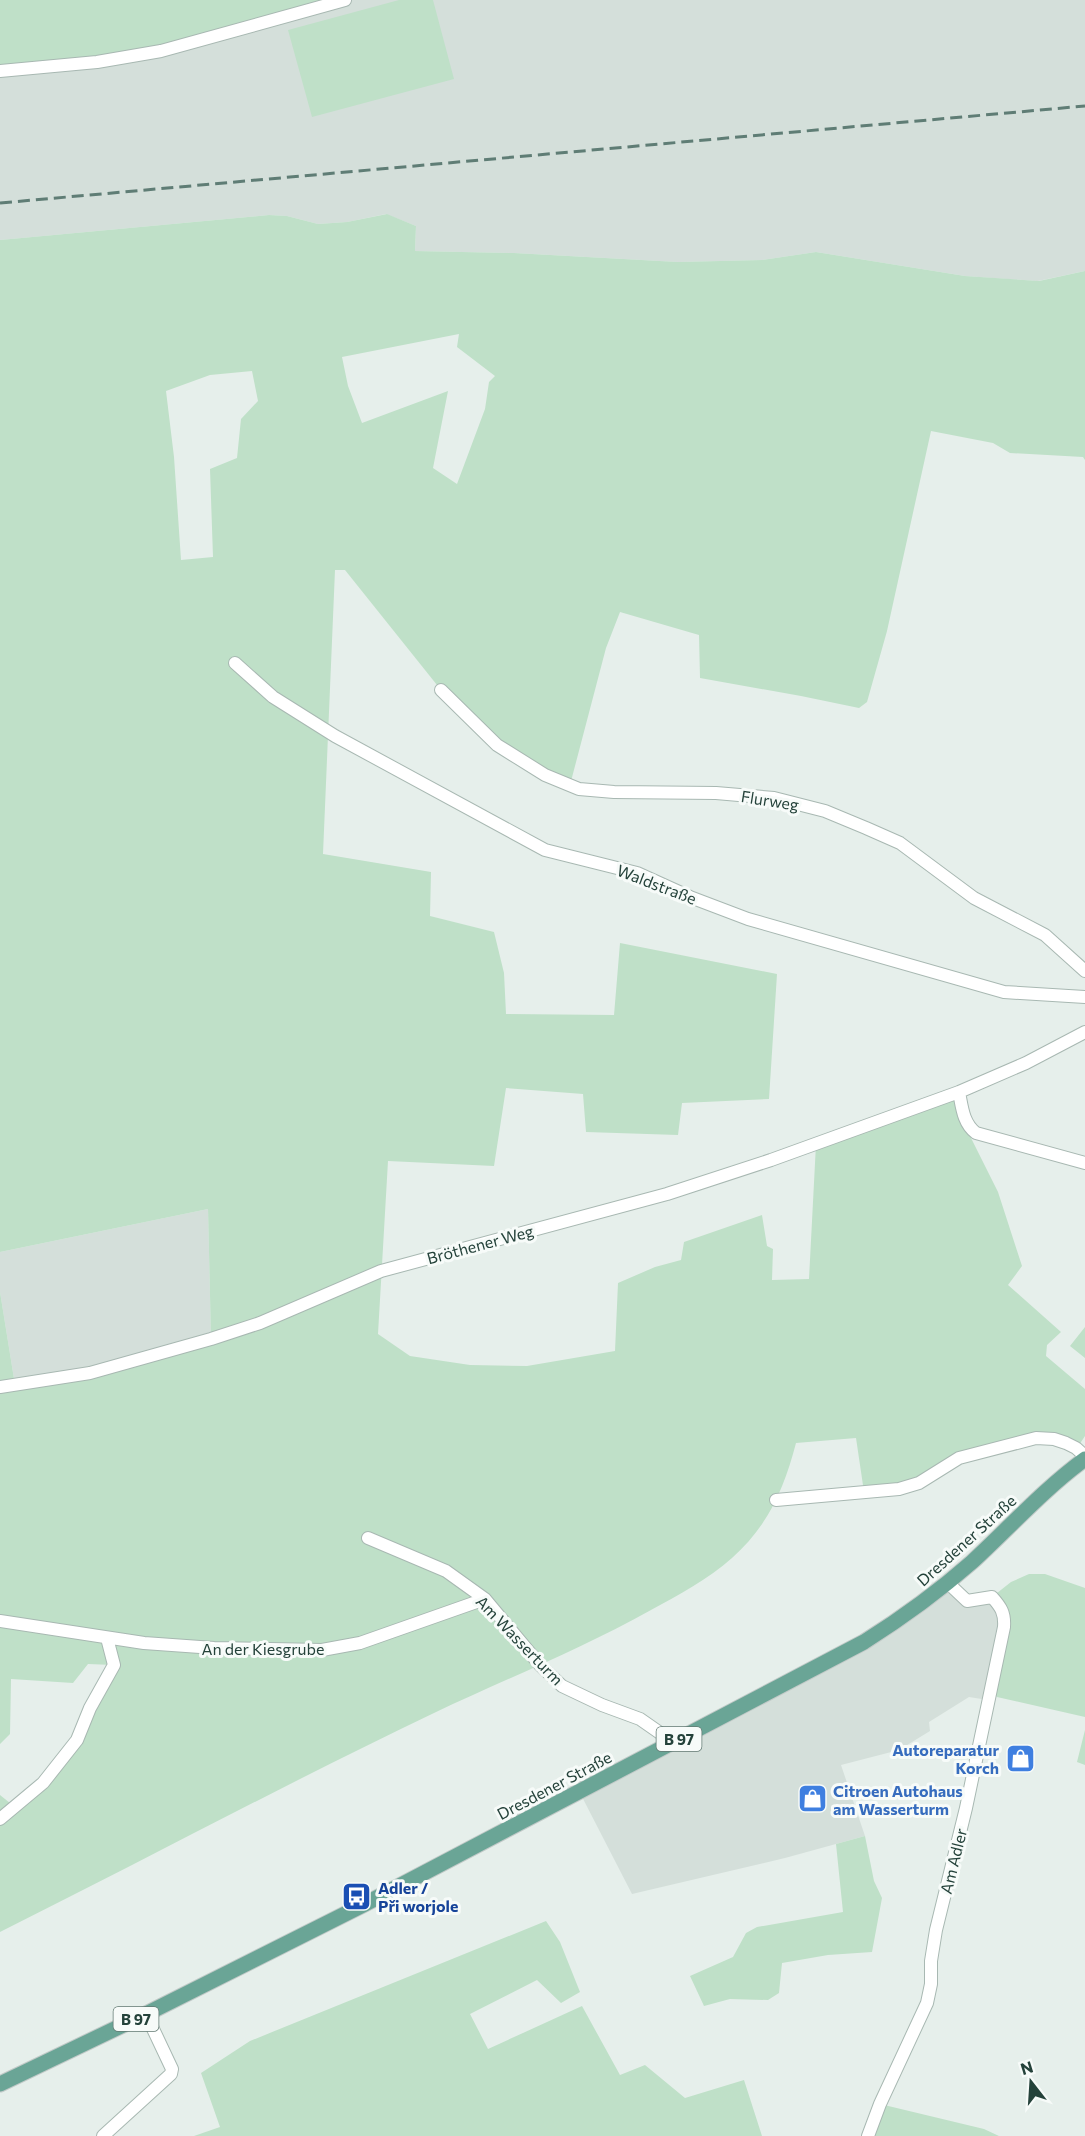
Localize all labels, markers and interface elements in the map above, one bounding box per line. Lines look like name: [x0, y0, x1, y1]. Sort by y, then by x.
street label: Flurweg: [740, 786, 801, 814]
street label: Waldstraße: [615, 860, 699, 908]
street label: Bröthener Weg: [425, 1221, 536, 1267]
street label: Dresdener Straße: [912, 1490, 1020, 1590]
street label: Am Wasserturm: [472, 1591, 568, 1689]
street label: An der Kiesgrube: [202, 1639, 324, 1658]
road number: B 97: [656, 1727, 702, 1751]
place label: Autoreparatur Korch: [892, 1740, 999, 1777]
shop icon: Autoreparatur Korch: [1004, 1742, 1036, 1774]
street label: Dresdener Straße: [494, 1747, 614, 1823]
place label: Citroen Autohaus am Wasserturm: [833, 1781, 963, 1818]
shop icon: Citroen Autohaus am Wasserturm: [796, 1783, 828, 1815]
street label: Am Adler: [936, 1826, 970, 1896]
place label: Adler / Při worjole: [378, 1878, 458, 1915]
bus stop icon: Adler / Při worjole: [341, 1880, 373, 1912]
road number: B 97: [114, 2007, 158, 2031]
north arrow: [1001, 2052, 1061, 2112]
text: N: [1018, 2056, 1035, 2078]

